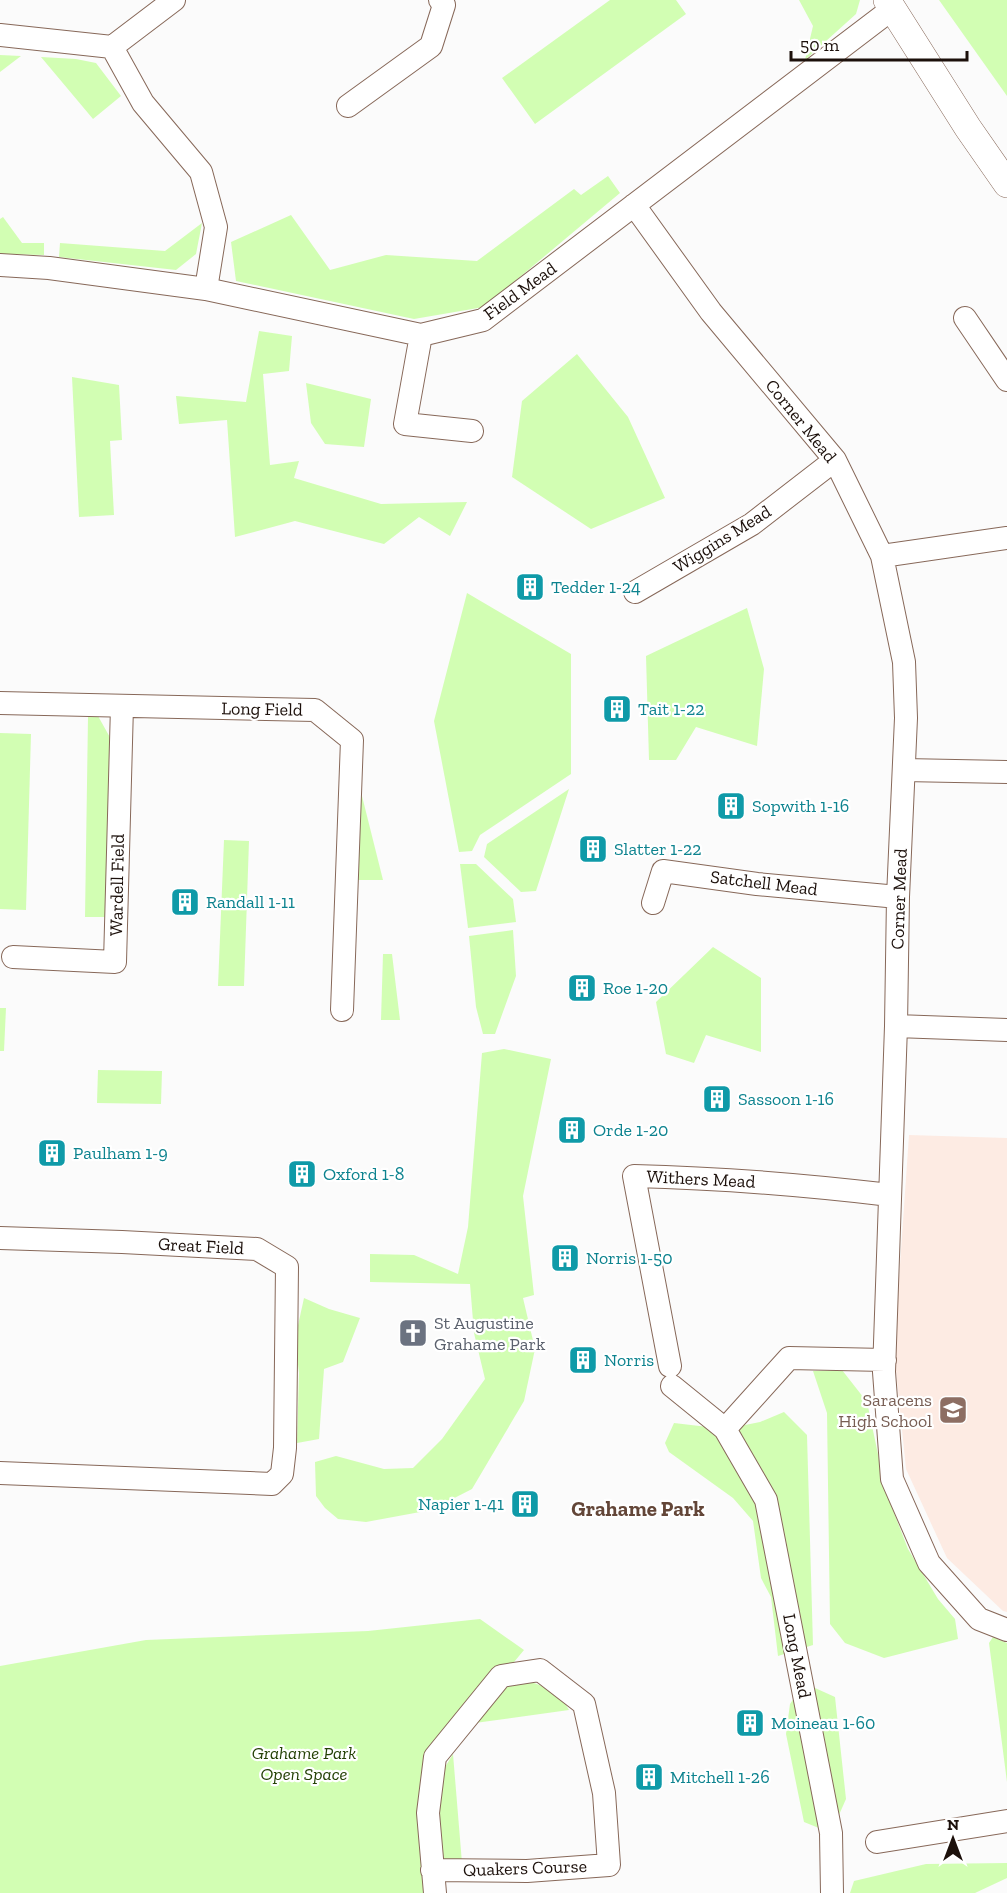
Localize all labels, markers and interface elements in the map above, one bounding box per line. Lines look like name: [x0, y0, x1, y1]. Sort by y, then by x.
scale bar: [791, 24, 966, 62]
text: 50 m: [800, 34, 840, 56]
street label: Field Mead: [479, 257, 561, 325]
street label: Corner Mead: [761, 375, 841, 467]
street label: Wiggins Mead: [669, 500, 775, 578]
building icon: Tedder 1-24: [514, 571, 546, 603]
place label: Tedder 1-24: [551, 576, 641, 598]
building icon: Tait 1-22: [601, 693, 633, 725]
street label: Long Field: [221, 697, 303, 721]
place label: Tait 1-22: [638, 698, 704, 720]
building icon: Sopwith 1-16: [715, 790, 747, 822]
place label: Sopwith 1-16: [752, 795, 849, 817]
street label: Wardell Field: [105, 833, 129, 936]
building icon: Slatter 1-22: [577, 833, 609, 865]
place label: Slatter 1-22: [614, 838, 702, 860]
street label: Corner Mead: [886, 848, 912, 950]
street label: Satchell Mead: [709, 866, 819, 901]
building icon: Randall 1-11: [169, 886, 201, 918]
place label: Randall 1-11: [206, 891, 295, 913]
building icon: Roe 1-20: [566, 972, 598, 1004]
place label: Roe 1-20: [603, 977, 668, 999]
building icon: Sassoon 1-16: [701, 1083, 733, 1115]
place label: Sassoon 1-16: [738, 1088, 834, 1110]
building icon: Orde 1-20: [556, 1114, 588, 1146]
place label: Orde 1-20: [593, 1119, 669, 1141]
building icon: Paulham 1-9: [36, 1137, 68, 1169]
place label: Paulham 1-9: [73, 1142, 168, 1164]
building icon: Oxford 1-8: [286, 1158, 318, 1190]
place label: Oxford 1-8: [323, 1163, 404, 1185]
street label: Withers Mead: [646, 1165, 756, 1193]
street label: Great Field: [157, 1233, 245, 1259]
building icon: Norris 1-50: [549, 1242, 581, 1274]
place label: Norris 1-50: [586, 1247, 673, 1269]
place label: St Augustine Grahame Park: [434, 1312, 546, 1355]
church icon: St Augustine Grahame Park: [397, 1317, 429, 1349]
building icon: Norris: [567, 1344, 599, 1376]
place label: Norris: [604, 1349, 654, 1371]
place label: Saracens High School: [838, 1389, 932, 1432]
school or university icon: Saracens High School: [937, 1394, 969, 1426]
building icon: Napier 1-41: [509, 1488, 541, 1520]
place label: Napier 1-41: [418, 1493, 504, 1515]
district label: Grahame Park: [571, 1496, 705, 1521]
street label: Long Mead: [778, 1612, 816, 1700]
building icon: Moineau 1-60: [734, 1707, 766, 1739]
place label: Moineau 1-60: [771, 1712, 875, 1734]
park label: Grahame Park Open Space: [252, 1742, 356, 1785]
building icon: Mitchell 1-26: [633, 1761, 665, 1793]
place label: Mitchell 1-26: [670, 1766, 770, 1788]
north arrow: [923, 1809, 983, 1869]
text: N: [947, 1815, 959, 1834]
street label: Quakers Course: [463, 1855, 587, 1881]

